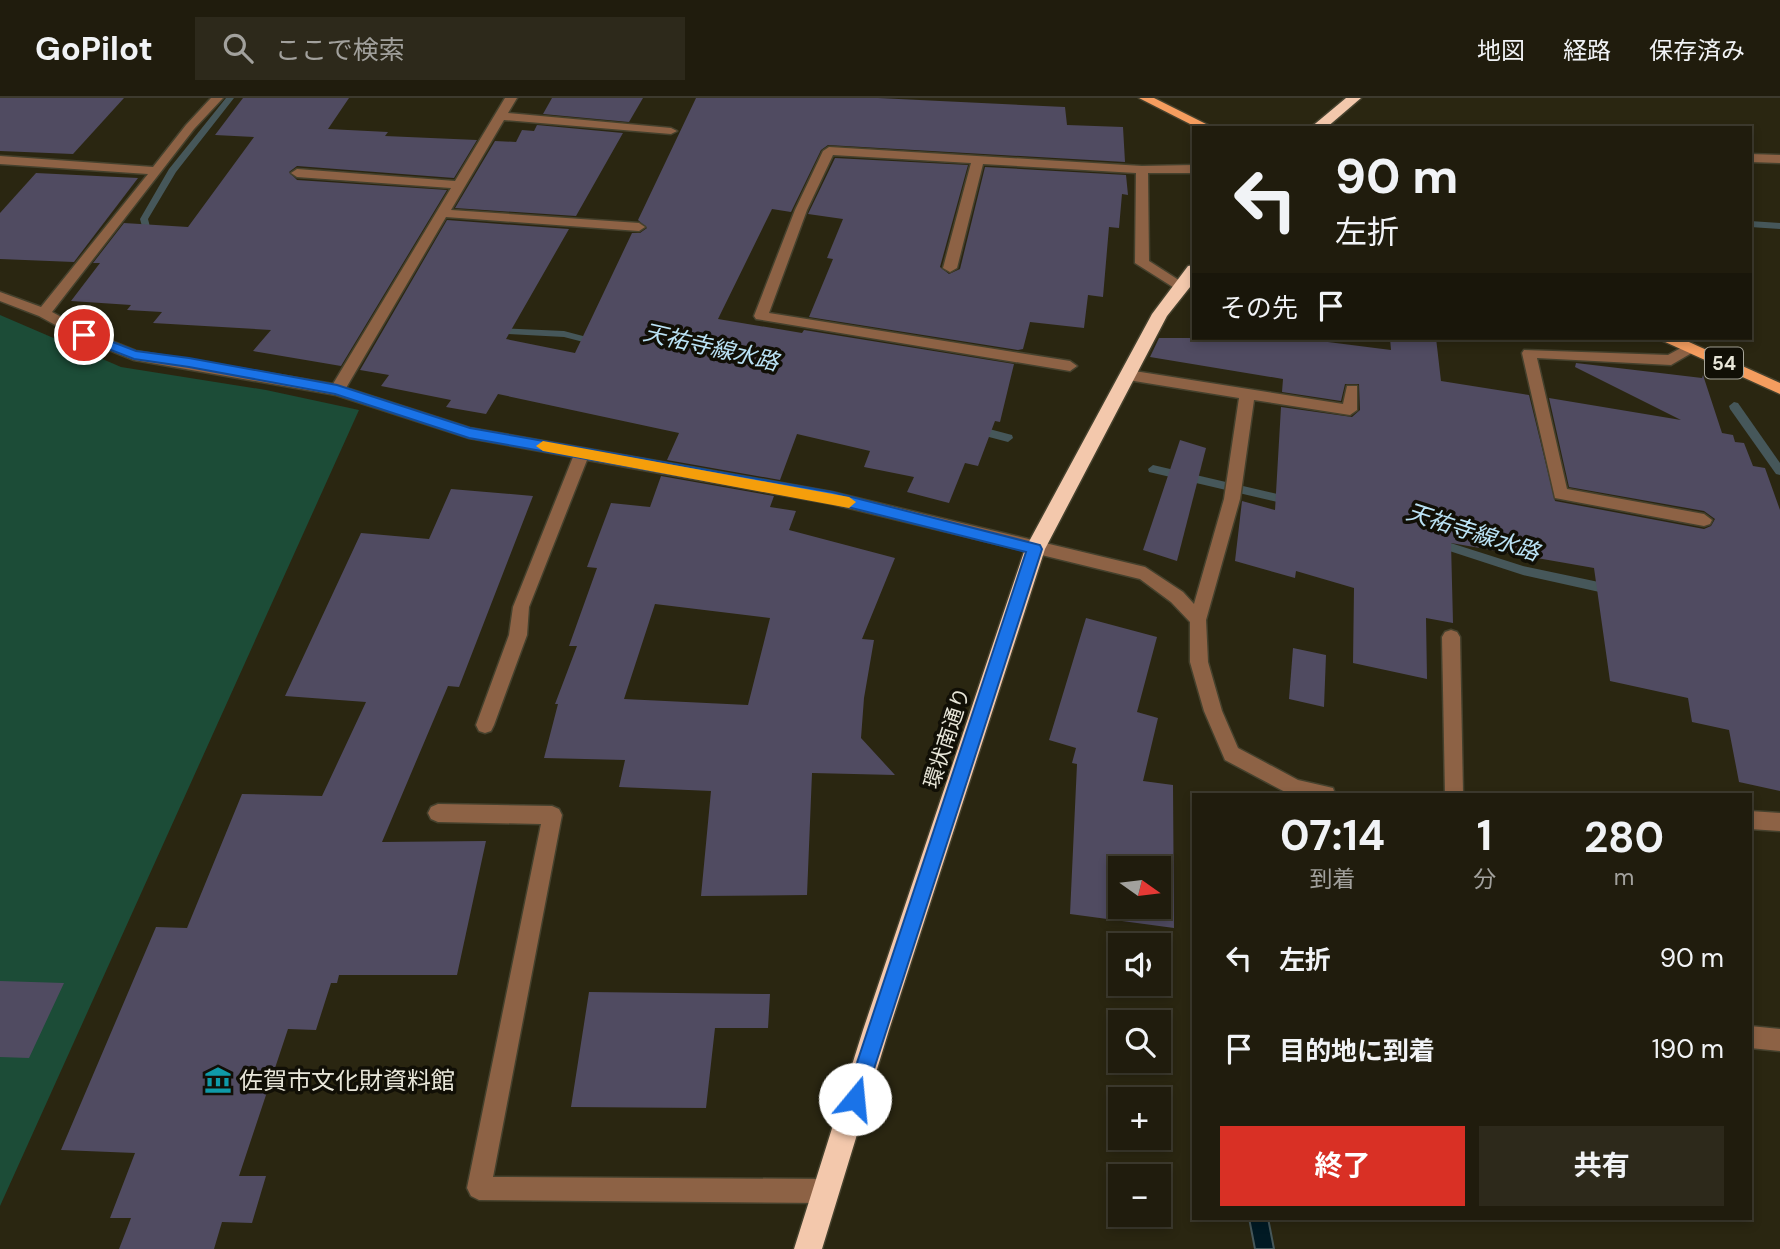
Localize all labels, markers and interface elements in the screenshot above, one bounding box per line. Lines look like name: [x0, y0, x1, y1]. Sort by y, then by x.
search box: [195, 17, 685, 80]
text: GoPilot: [35, 27, 153, 70]
icon: search: [219, 29, 257, 67]
text: ここで検索: [275, 33, 405, 67]
text: 地図: [1477, 35, 1525, 66]
text: 経路: [1563, 35, 1611, 66]
text: 保存済み: [1649, 35, 1745, 66]
text: 90 m: [1335, 144, 1458, 208]
icon: left: [1220, 154, 1311, 245]
text: 左折: [1335, 211, 1399, 253]
icon: arrive: [1312, 287, 1350, 325]
text: その先: [1220, 291, 1298, 325]
pin: [54, 305, 114, 365]
icon: arrive: [65, 316, 103, 354]
water label: 天祐寺線水路: [640, 317, 784, 378]
road number: 54: [1705, 347, 1743, 378]
water label: 天祐寺線水路: [1403, 496, 1545, 568]
street label: 環状南通り: [917, 684, 977, 792]
text: 07:14: [1280, 808, 1385, 863]
text: 1: [1477, 808, 1492, 863]
text: 280: [1584, 810, 1664, 865]
north arrow: [1108, 856, 1171, 919]
map controls: [1108, 856, 1171, 1227]
text: m: [1614, 862, 1634, 892]
text: 到着: [1310, 864, 1356, 894]
text: 分: [1473, 864, 1496, 894]
button: sound: [1108, 933, 1171, 996]
icon: left: [1220, 939, 1258, 977]
text: 90 m: [1660, 941, 1724, 975]
text: 左折: [1279, 943, 1331, 977]
button: search: [1108, 1010, 1171, 1073]
icon: arrive: [1220, 1030, 1258, 1068]
text: 190 m: [1652, 1032, 1724, 1066]
text: 目的地に到着: [1279, 1034, 1435, 1068]
position arrow: [818, 1062, 892, 1136]
museum icon: 佐賀市文化財資料館: [203, 1065, 233, 1095]
place label: 佐賀市文化財資料館: [239, 1065, 455, 1096]
button: +: [1108, 1087, 1171, 1150]
button: 終了: [1220, 1126, 1465, 1206]
button: 共有: [1479, 1126, 1724, 1206]
button: −: [1108, 1164, 1171, 1227]

